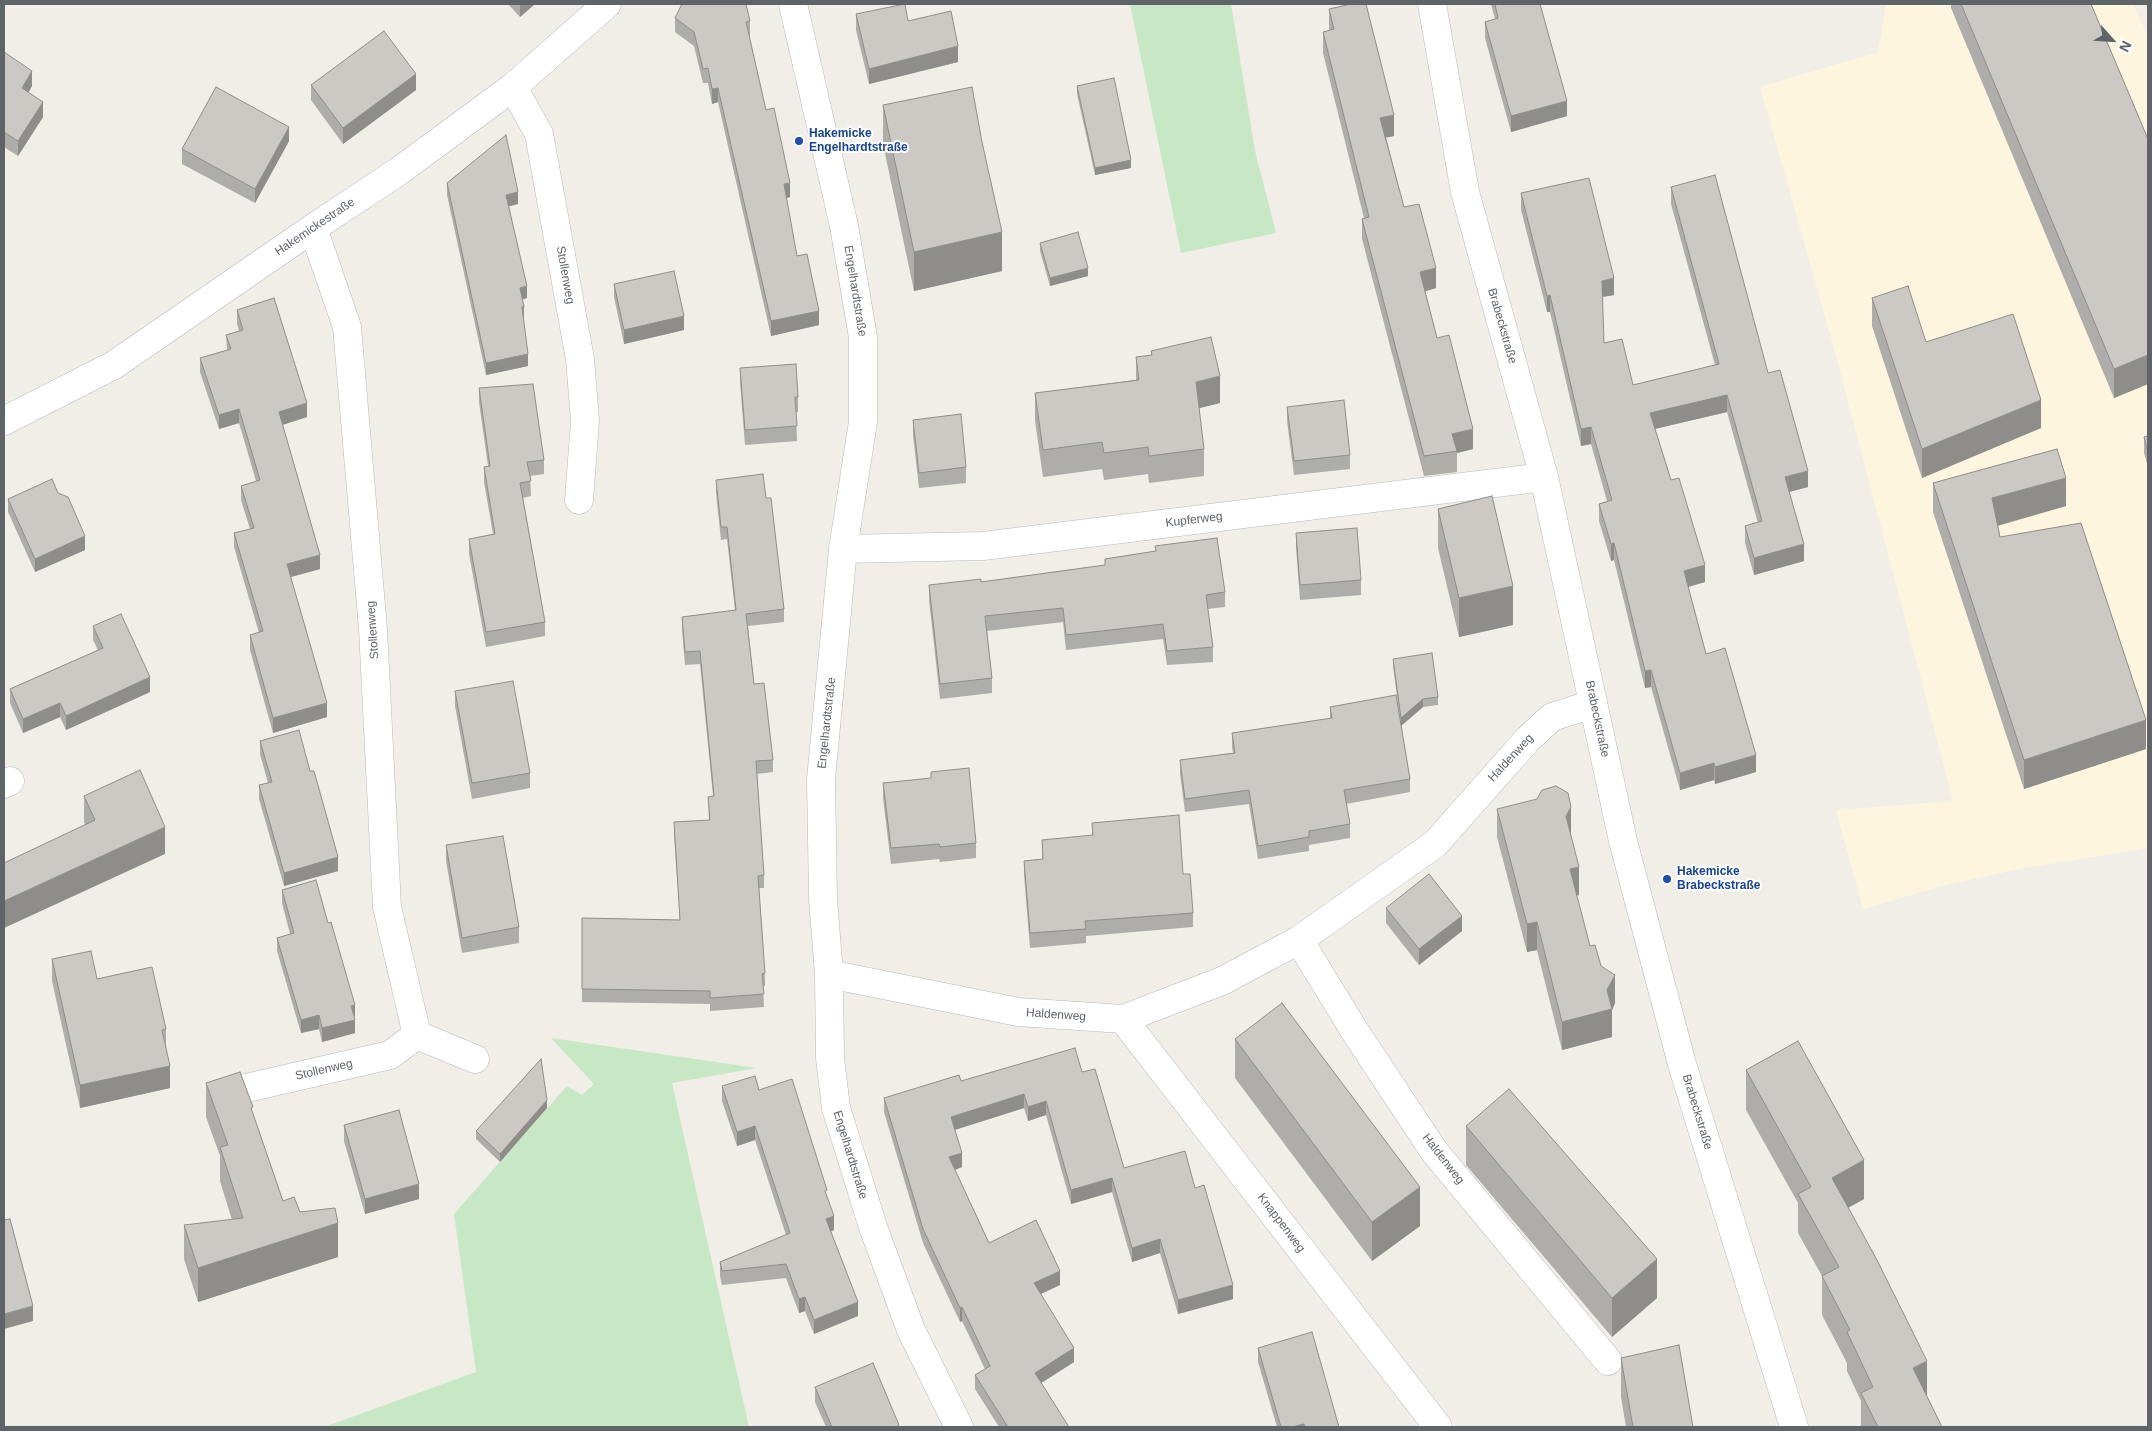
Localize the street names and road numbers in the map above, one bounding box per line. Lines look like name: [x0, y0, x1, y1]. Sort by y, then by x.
street label: Hakemickestraße: [272, 195, 358, 259]
street label: Engelhardtstraße: [841, 244, 869, 338]
street label: Stollenweg: [553, 245, 577, 305]
street label: Brabeckstraße: [1484, 287, 1520, 365]
street label: Kupferweg: [1165, 509, 1223, 531]
street label: Stollenweg: [364, 600, 382, 660]
street label: Engelhardtstraße: [815, 676, 839, 770]
street label: Brabeckstraße: [1582, 679, 1612, 759]
street label: Haldenweg: [1485, 731, 1537, 785]
street label: Haldenweg: [1026, 1006, 1086, 1024]
street label: Stollenweg: [294, 1056, 354, 1084]
street label: Brabeckstraße: [1679, 1073, 1715, 1151]
street label: Engelhardtstraße: [830, 1109, 870, 1201]
street label: Haldenweg: [1419, 1131, 1467, 1187]
street label: Knappenweg: [1254, 1191, 1308, 1255]

